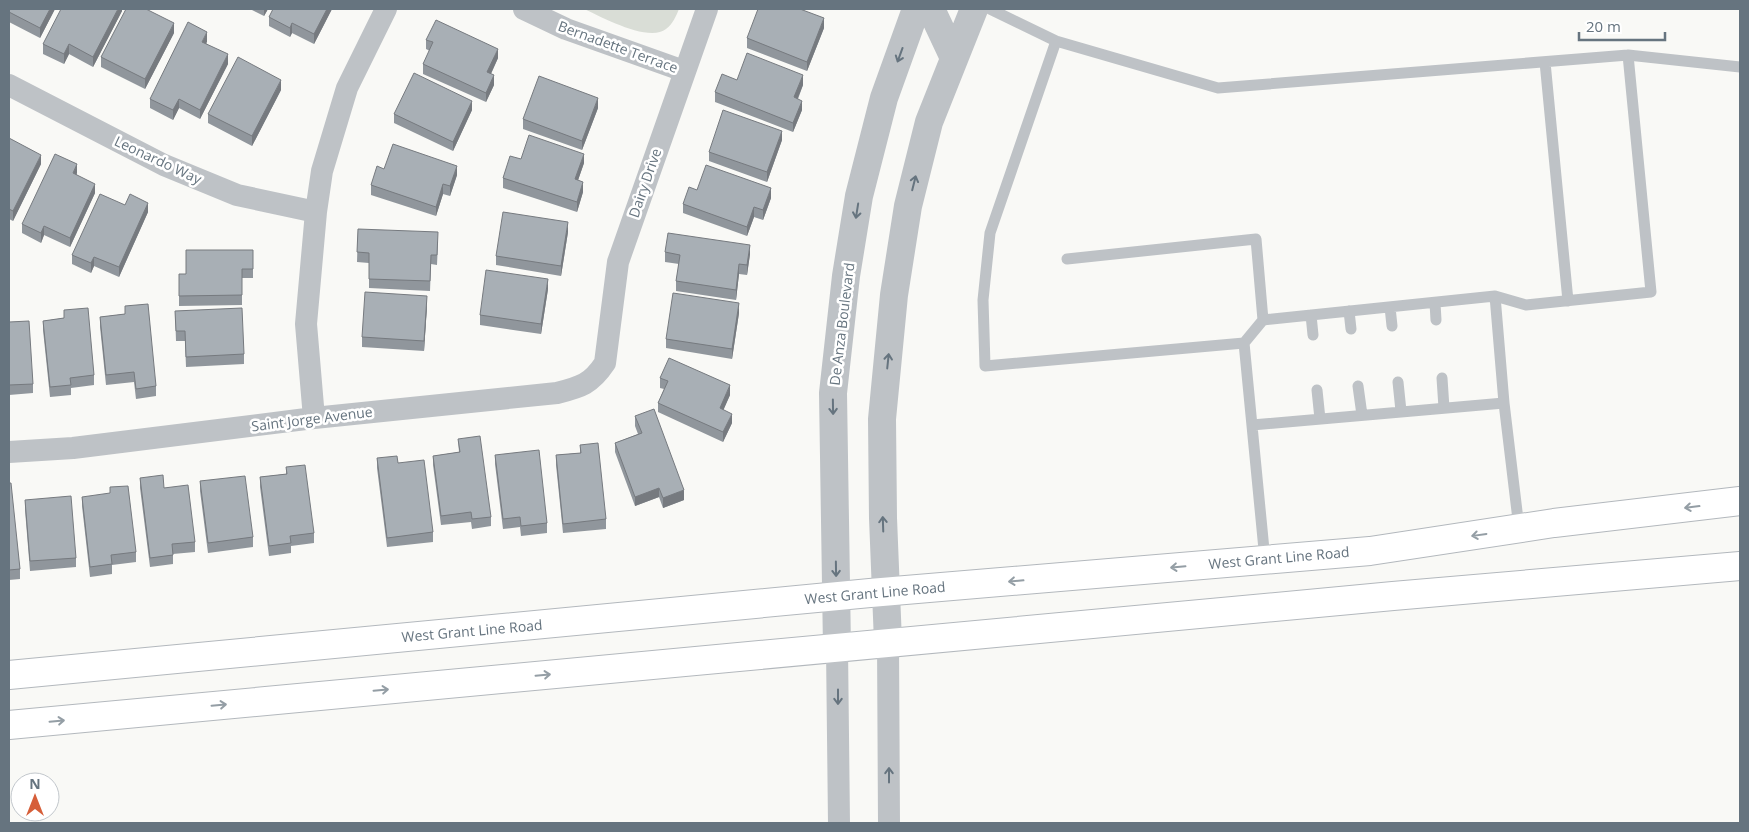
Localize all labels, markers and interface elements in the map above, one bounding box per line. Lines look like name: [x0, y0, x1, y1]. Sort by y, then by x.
scale bar: [1579, 10, 1665, 42]
street label: Bernadette Terrace: [556, 16, 681, 77]
text: 20 m: [1586, 16, 1621, 36]
one-way arrow: [895, 46, 904, 62]
street label: Leonardo Way: [112, 131, 206, 188]
street label: Dairy Drive: [624, 146, 665, 220]
one-way arrow: [909, 176, 919, 192]
one-way arrow: [851, 203, 861, 219]
street label: De Anza Boulevard: [825, 261, 858, 386]
one-way arrow: [883, 354, 893, 370]
one-way arrow: [829, 399, 838, 415]
street label: Saint Jorge Avenue: [250, 402, 374, 435]
one-way arrow: [1684, 502, 1700, 512]
one-way arrow: [878, 516, 888, 532]
one-way arrow: [1471, 530, 1487, 540]
street label: West Grant Line Road: [1208, 542, 1350, 573]
one-way arrow: [831, 561, 841, 577]
one-way arrow: [1170, 562, 1186, 572]
one-way arrow: [1008, 576, 1024, 586]
street label: West Grant Line Road: [804, 577, 946, 608]
street label: West Grant Line Road: [401, 615, 543, 646]
one-way arrow: [534, 670, 550, 680]
one-way arrow: [373, 686, 389, 695]
one-way arrow: [833, 688, 843, 704]
one-way arrow: [211, 701, 227, 710]
one-way arrow: [49, 716, 65, 725]
one-way arrow: [884, 767, 894, 783]
north arrow: [10, 772, 60, 822]
text: N: [29, 774, 41, 793]

